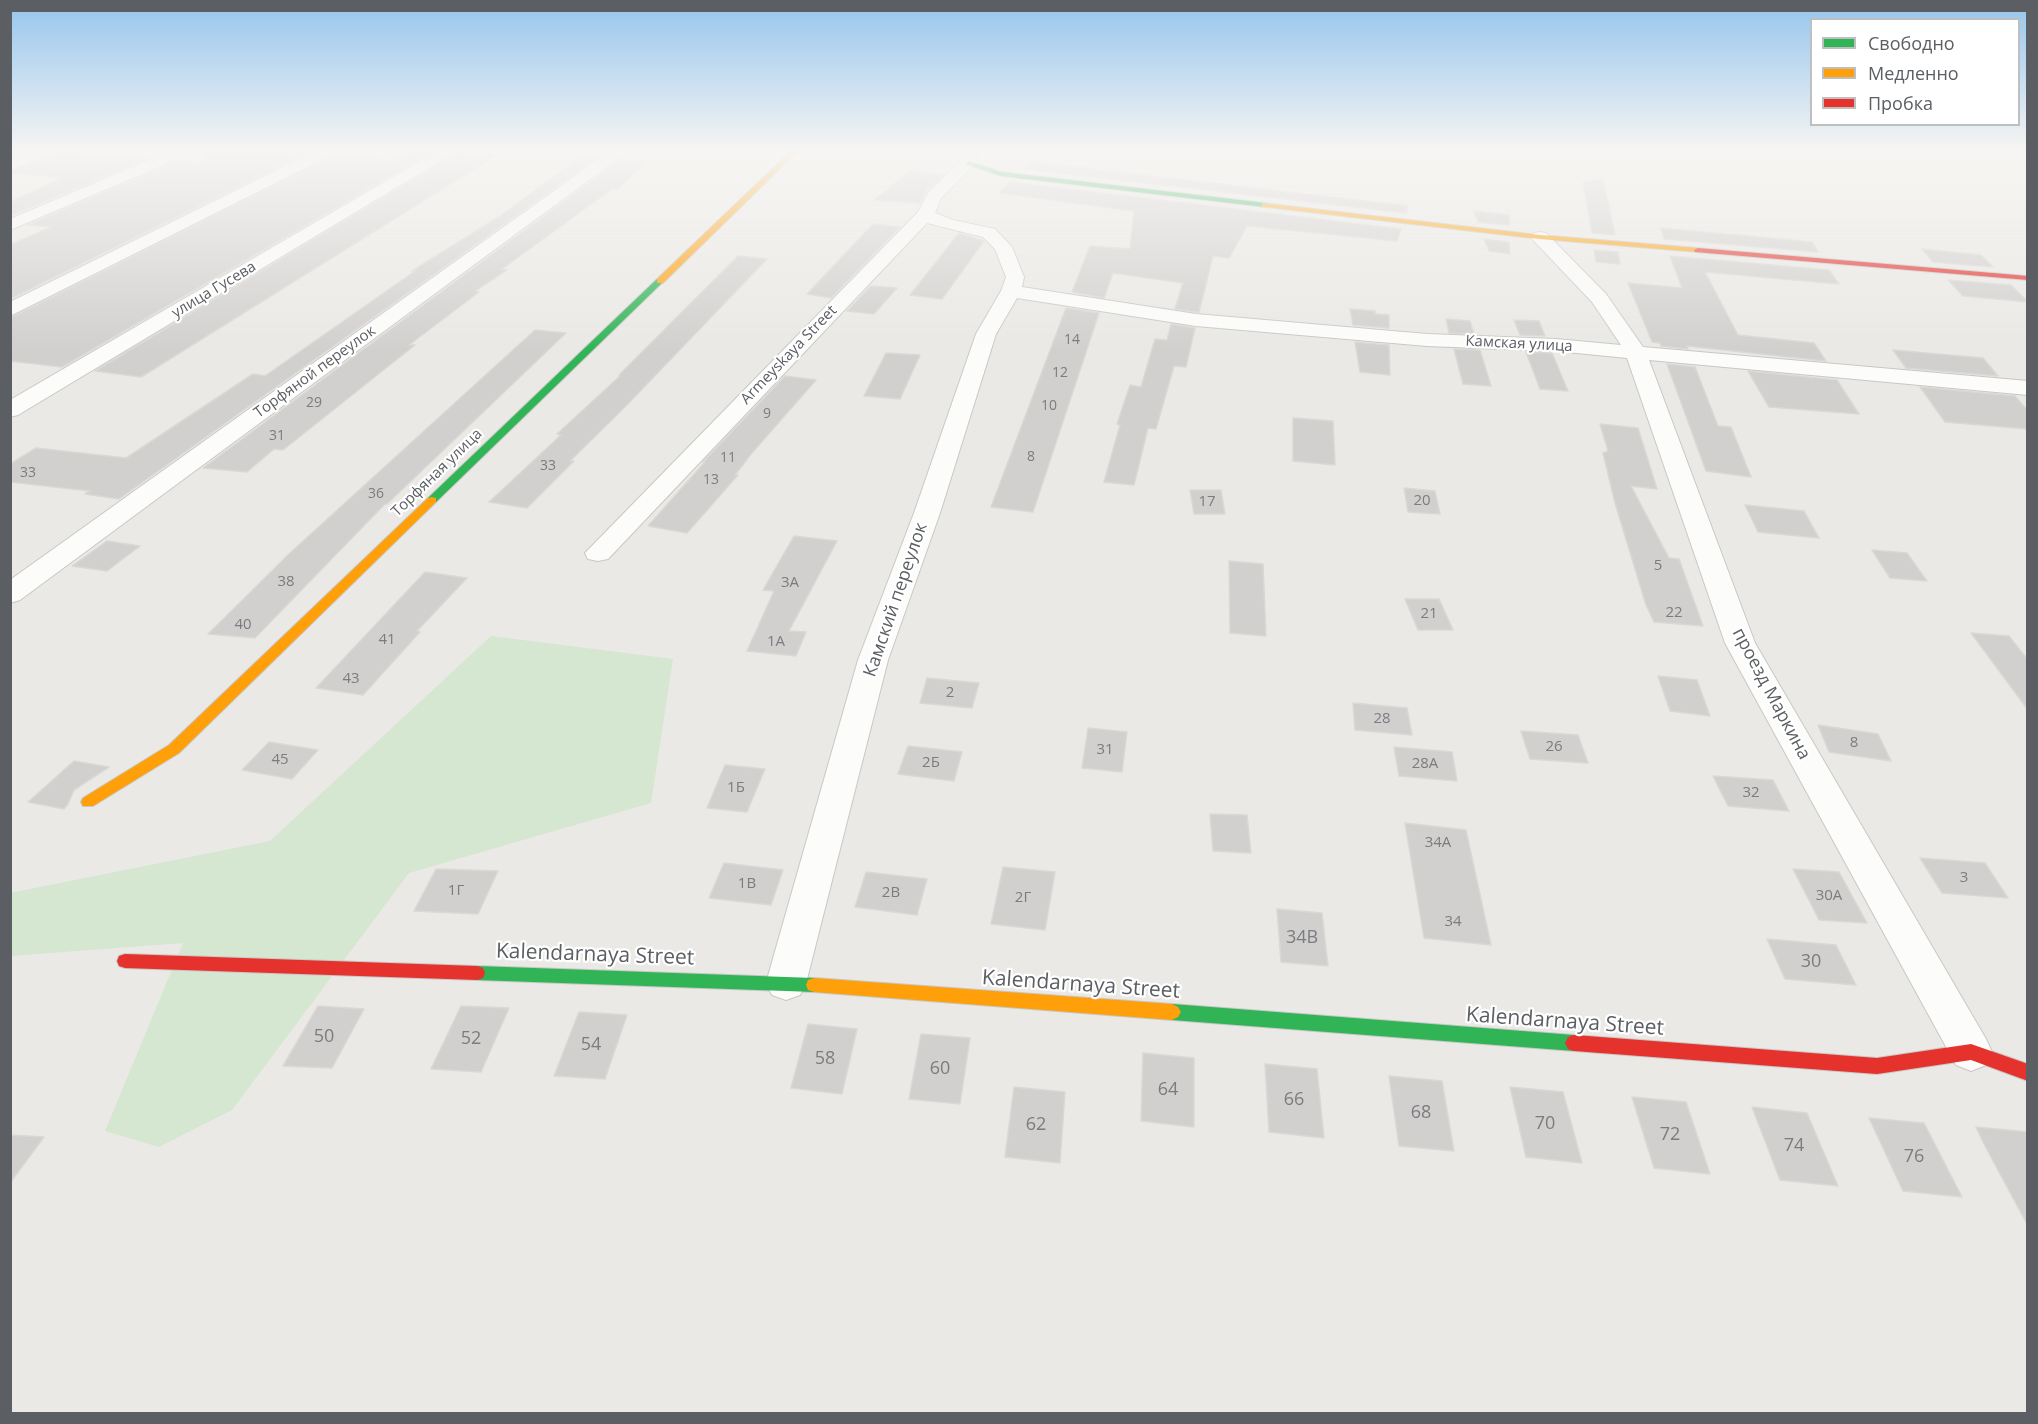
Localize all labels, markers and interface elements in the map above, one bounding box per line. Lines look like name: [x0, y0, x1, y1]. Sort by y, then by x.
legend: [1810, 18, 2020, 126]
text: Свободно: [1868, 31, 1955, 55]
text: Медленно: [1868, 61, 1959, 85]
text: Пробка: [1868, 91, 1933, 115]
street label: улица Гусева: [169, 258, 259, 322]
street label: Armeyskaya Street: [737, 302, 841, 408]
street label: Торфяной переулок: [251, 322, 379, 422]
house number: 14: [1064, 332, 1080, 348]
street label: Камская улица: [1465, 332, 1573, 356]
house number: 12: [1052, 365, 1068, 381]
house number: 29: [306, 395, 322, 411]
house number: 10: [1041, 398, 1057, 414]
house number: 9: [763, 406, 771, 422]
street label: Торфяная улица: [388, 425, 486, 521]
house number: 31: [269, 428, 285, 444]
house number: 8: [1027, 449, 1035, 465]
house number: 11: [720, 450, 736, 466]
house number: 33: [540, 458, 556, 474]
house number: 33: [20, 465, 36, 481]
house number: 13: [703, 472, 719, 488]
house number: 36: [368, 486, 384, 502]
house number: 20: [1413, 492, 1431, 510]
house number: 17: [1198, 493, 1216, 511]
street label: Камский переулок: [859, 520, 933, 680]
house number: 5: [1654, 557, 1662, 575]
house number: 38: [277, 573, 295, 591]
house number: 3А: [781, 574, 799, 592]
house number: 22: [1665, 604, 1683, 622]
house number: 21: [1420, 605, 1438, 623]
house number: 40: [234, 616, 252, 634]
street label: проезд Маркина: [1727, 624, 1815, 764]
house number: 41: [378, 631, 396, 649]
house number: 1А: [767, 633, 785, 651]
house number: 43: [342, 670, 360, 688]
house number: 2: [946, 684, 954, 702]
house number: 28: [1373, 710, 1391, 728]
house number: 8: [1850, 734, 1858, 752]
house number: 26: [1545, 738, 1563, 756]
house number: 31: [1096, 741, 1114, 759]
house number: 45: [271, 751, 289, 769]
house number: 2Б: [922, 754, 940, 772]
house number: 28А: [1412, 755, 1438, 773]
house number: 1Б: [727, 779, 745, 797]
house number: 32: [1742, 784, 1760, 802]
house number: 34А: [1425, 834, 1451, 852]
house number: 3: [1960, 869, 1968, 887]
house number: 1В: [738, 875, 756, 893]
house number: 1Г: [448, 882, 464, 900]
house number: 2В: [882, 884, 900, 902]
house number: 30А: [1816, 887, 1842, 905]
house number: 2Г: [1015, 889, 1031, 907]
house number: 34: [1444, 913, 1462, 931]
house number: 34В: [1286, 927, 1318, 949]
street label: Kalendarnaya Street: [495, 939, 695, 971]
house number: 30: [1801, 951, 1821, 973]
street label: Kalendarnaya Street: [981, 966, 1181, 1004]
street label: Kalendarnaya Street: [1465, 1003, 1665, 1041]
house number: 50: [314, 1026, 334, 1048]
house number: 52: [461, 1028, 481, 1050]
house number: 54: [581, 1034, 601, 1056]
house number: 58: [815, 1048, 835, 1070]
house number: 60: [930, 1058, 950, 1080]
house number: 64: [1158, 1079, 1178, 1101]
house number: 66: [1284, 1089, 1304, 1111]
house number: 68: [1411, 1102, 1431, 1124]
house number: 70: [1535, 1113, 1555, 1135]
house number: 62: [1026, 1114, 1046, 1136]
house number: 72: [1660, 1124, 1680, 1146]
house number: 74: [1784, 1135, 1804, 1157]
house number: 76: [1904, 1146, 1924, 1168]

